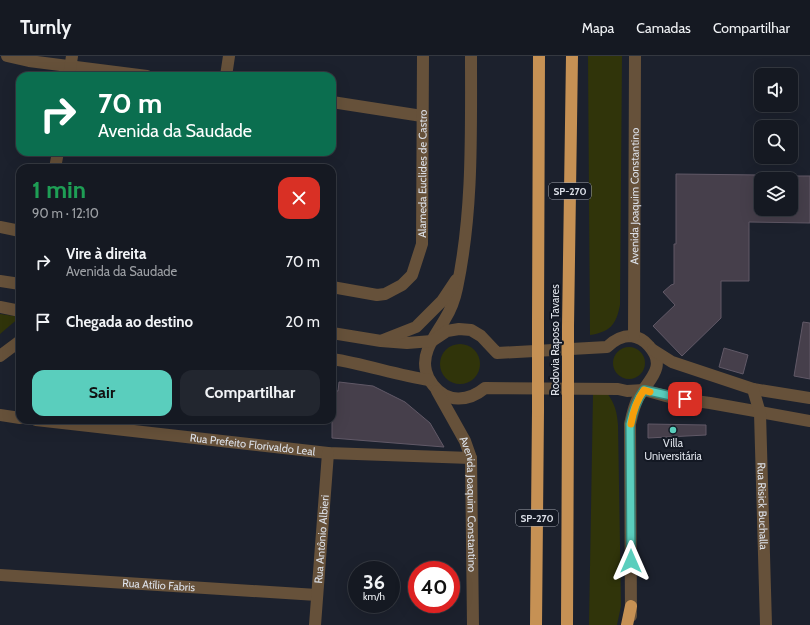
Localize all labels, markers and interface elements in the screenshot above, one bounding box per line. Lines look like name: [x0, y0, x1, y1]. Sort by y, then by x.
text: Turnly: [20, 16, 71, 39]
text: Mapa: [582, 19, 614, 37]
text: Camadas: [636, 19, 691, 37]
text: Compartilhar: [713, 19, 790, 37]
map controls: [754, 68, 798, 216]
button: sound: [754, 68, 798, 112]
text: 70 m: [98, 86, 162, 120]
icon: right: [32, 88, 84, 140]
street label: Alameda Euclides de Castro: [415, 110, 430, 238]
text: Avenida da Saudade: [98, 120, 252, 142]
button: search: [754, 120, 798, 164]
street label: Avenida Joaquim Constantino: [627, 128, 642, 264]
button: layers: [754, 172, 798, 216]
text: 1 min: [32, 175, 86, 204]
button: close: [278, 177, 320, 219]
road number: SP-270: [549, 183, 591, 199]
text: 90 m · 12:10: [32, 205, 99, 221]
text: Vire à direita: [66, 245, 147, 263]
icon: right: [32, 251, 54, 273]
text: 70 m: [286, 253, 320, 271]
text: Avenida da Saudade: [66, 263, 177, 279]
street label: Rodovia Raposo Tavares: [548, 284, 562, 396]
icon: arrive: [32, 311, 54, 333]
text: Chegada ao destino: [66, 313, 193, 331]
text: 20 m: [285, 313, 320, 331]
button: Sair: [32, 370, 172, 416]
button: Compartilhar: [180, 370, 320, 416]
pin: [668, 382, 702, 416]
icon: arrive: [674, 388, 696, 410]
marker: Villa Universitária: [668, 425, 678, 435]
street label: Rua Prefeito Florivaldo Leal: [189, 430, 316, 459]
street label: Avenida Joaquim Constantino: [457, 433, 479, 572]
place label: Villa Universitária: [644, 436, 703, 463]
street label: Rua Risick Buchalla: [754, 462, 771, 551]
street label: Rua Antônio Albieri: [311, 494, 332, 584]
road number: SP-270: [516, 510, 558, 526]
position arrow: [610, 540, 652, 582]
speed limit sign: 40: [408, 561, 460, 613]
text: 36: [363, 570, 385, 594]
street label: Rua Atílio Fabris: [122, 576, 196, 594]
text: km/h: [363, 590, 385, 603]

